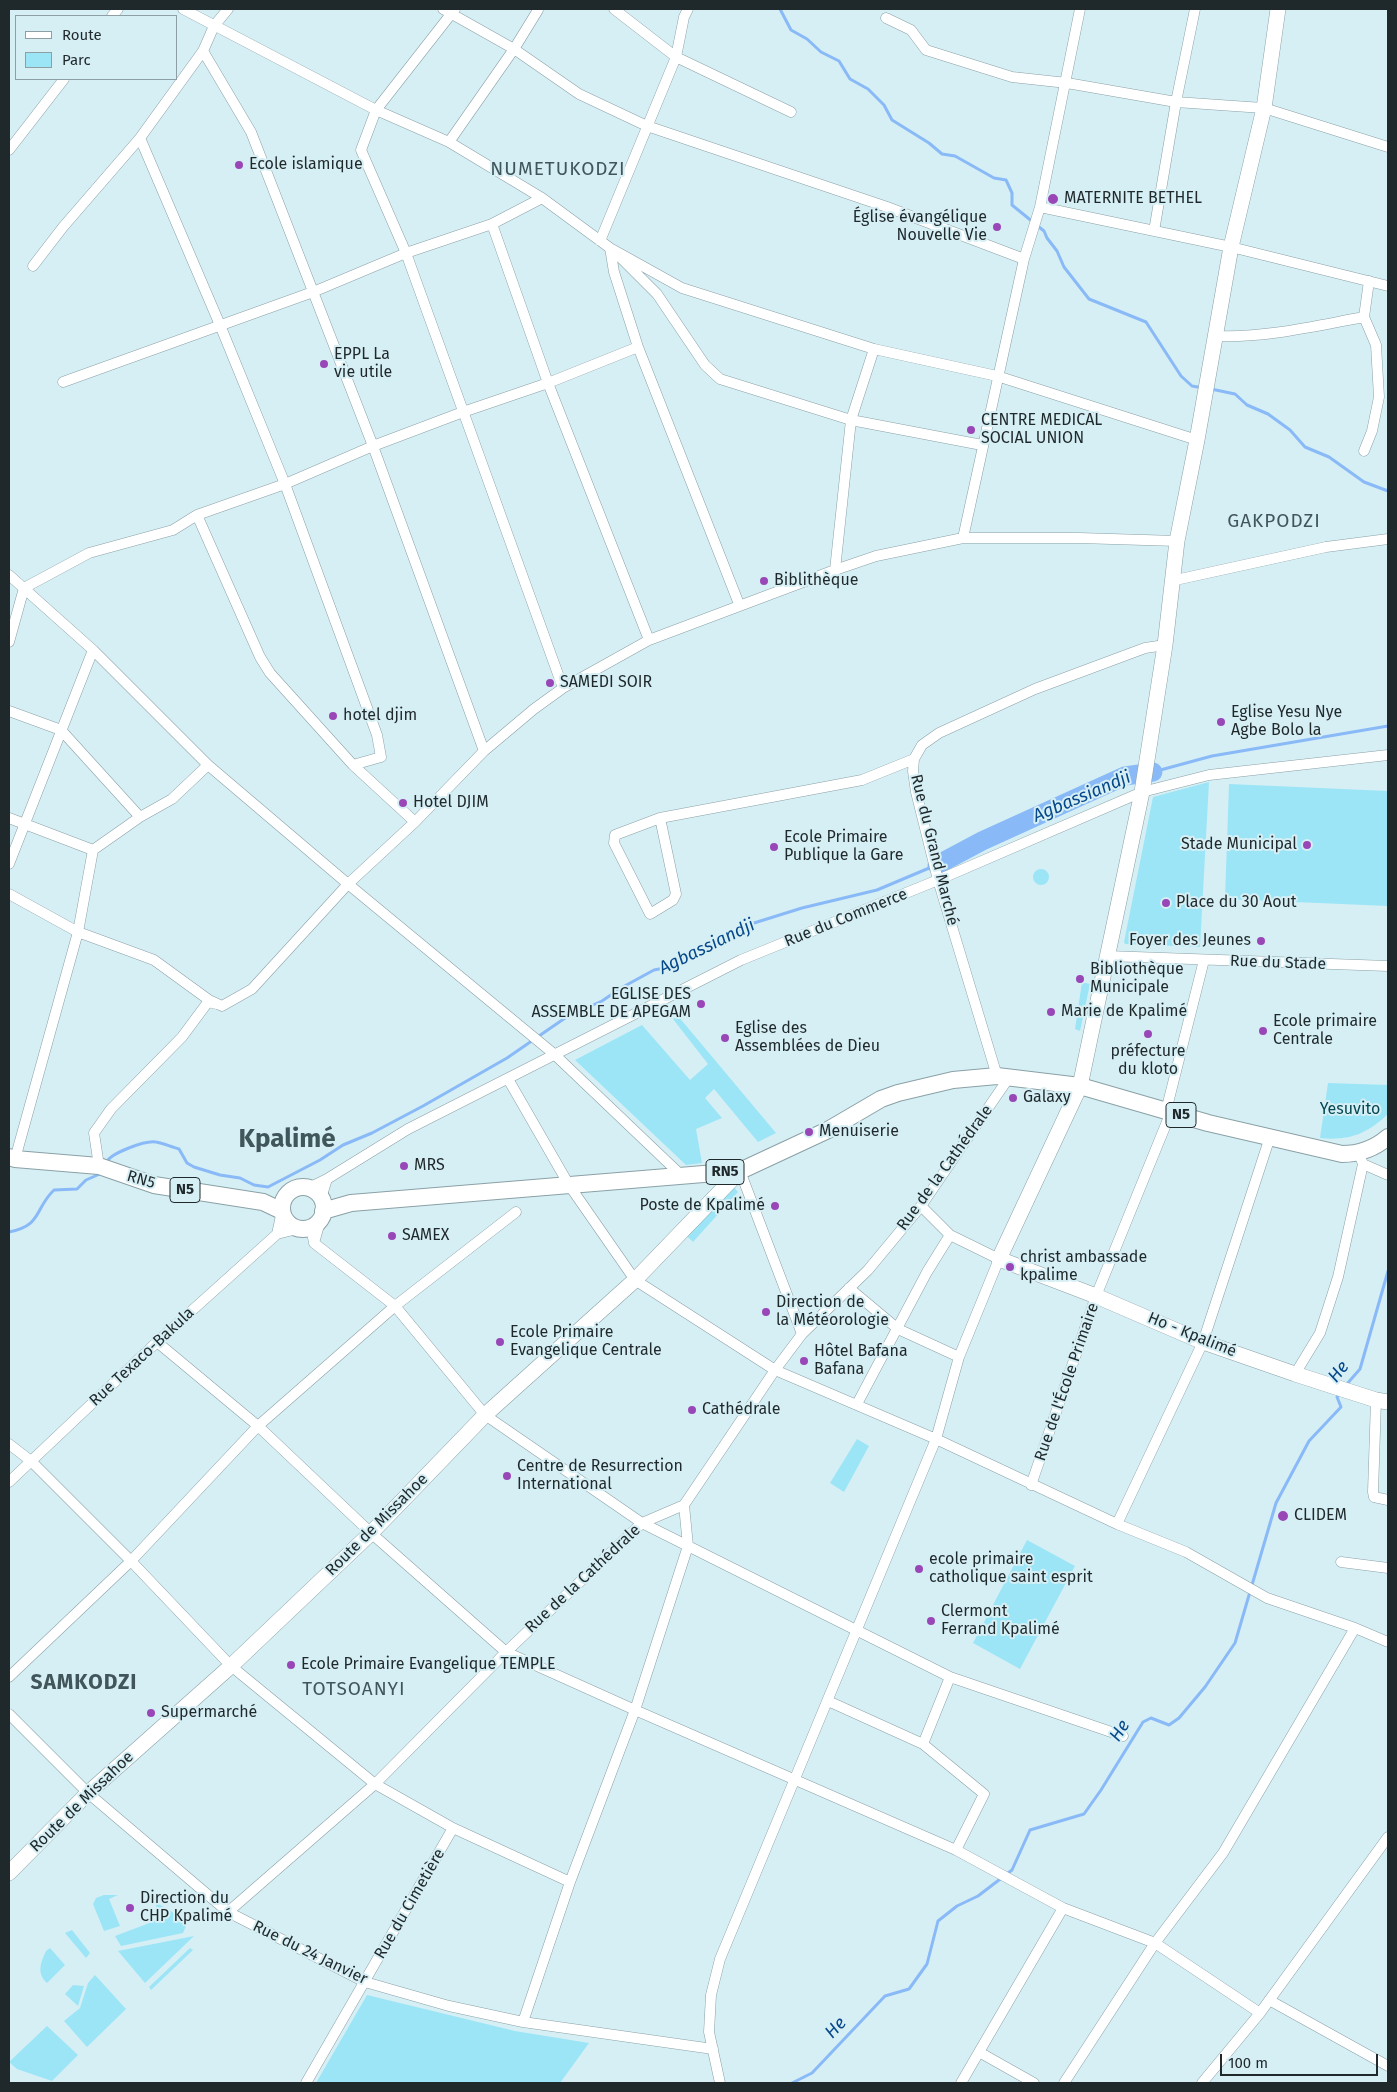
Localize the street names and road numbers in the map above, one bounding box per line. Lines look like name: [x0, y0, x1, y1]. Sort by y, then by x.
street label: Rue du Grand Marché: [906, 772, 962, 928]
street label: Rue du Commerce: [782, 885, 910, 951]
street label: Rue du Stade: [1229, 952, 1327, 974]
street label: Rue de la Cathédrale: [893, 1101, 997, 1235]
road number: N5: [1166, 1102, 1196, 1128]
road number: RN5: [706, 1160, 744, 1184]
street label: RN5: [125, 1167, 157, 1193]
road number: N5: [170, 1178, 200, 1202]
street label: Rue de l'École Primaire: [1031, 1300, 1103, 1464]
street label: Rue Texaco-Bakula: [86, 1303, 198, 1411]
street label: Ho - Kpalimé: [1145, 1308, 1239, 1362]
street label: Route de Missahoe: [322, 1470, 432, 1580]
street label: Rue de la Cathédrale: [521, 1521, 645, 1637]
street label: Route de Missahoe: [26, 1748, 138, 1856]
street label: Rue du Cimetière: [371, 1845, 449, 1963]
street label: Rue du 24 Janvier: [249, 1917, 371, 1989]

